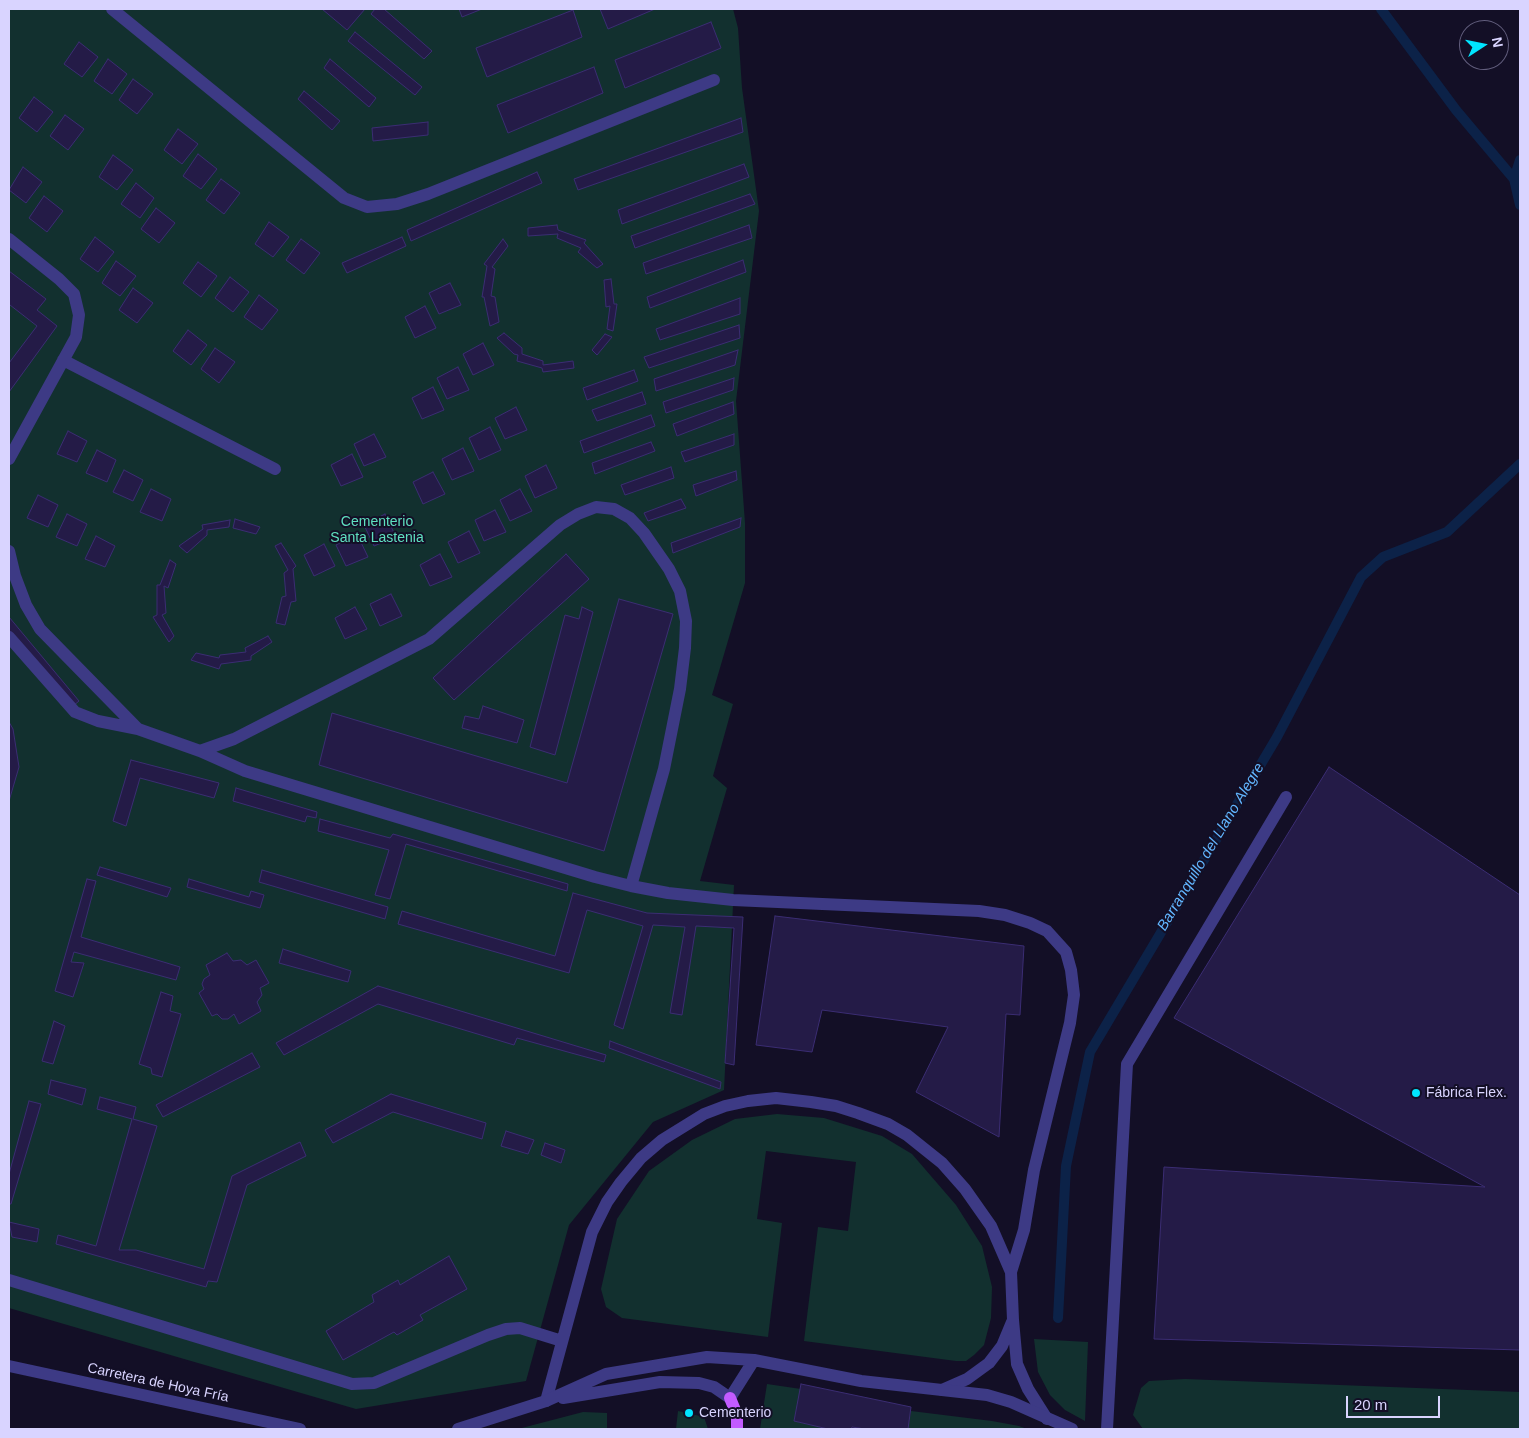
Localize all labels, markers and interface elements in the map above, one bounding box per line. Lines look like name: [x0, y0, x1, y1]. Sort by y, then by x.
north arrow: [1459, 20, 1509, 70]
text: N: [1489, 36, 1507, 49]
park label: Cementerio Santa Lastenia: [330, 514, 424, 546]
water label: Barranquillo del Llano Alegre: [1154, 760, 1268, 934]
place label: Fábrica Flex.: [1426, 1085, 1507, 1101]
marker: Fábrica Flex.: [1410, 1087, 1422, 1099]
street label: Carretera de Hoya Fría: [86, 1360, 230, 1406]
scale bar: [1349, 1386, 1443, 1418]
text: 20 m: [1354, 1396, 1387, 1413]
place label: Cementerio: [699, 1405, 771, 1421]
marker: Cementerio: [683, 1407, 695, 1419]

